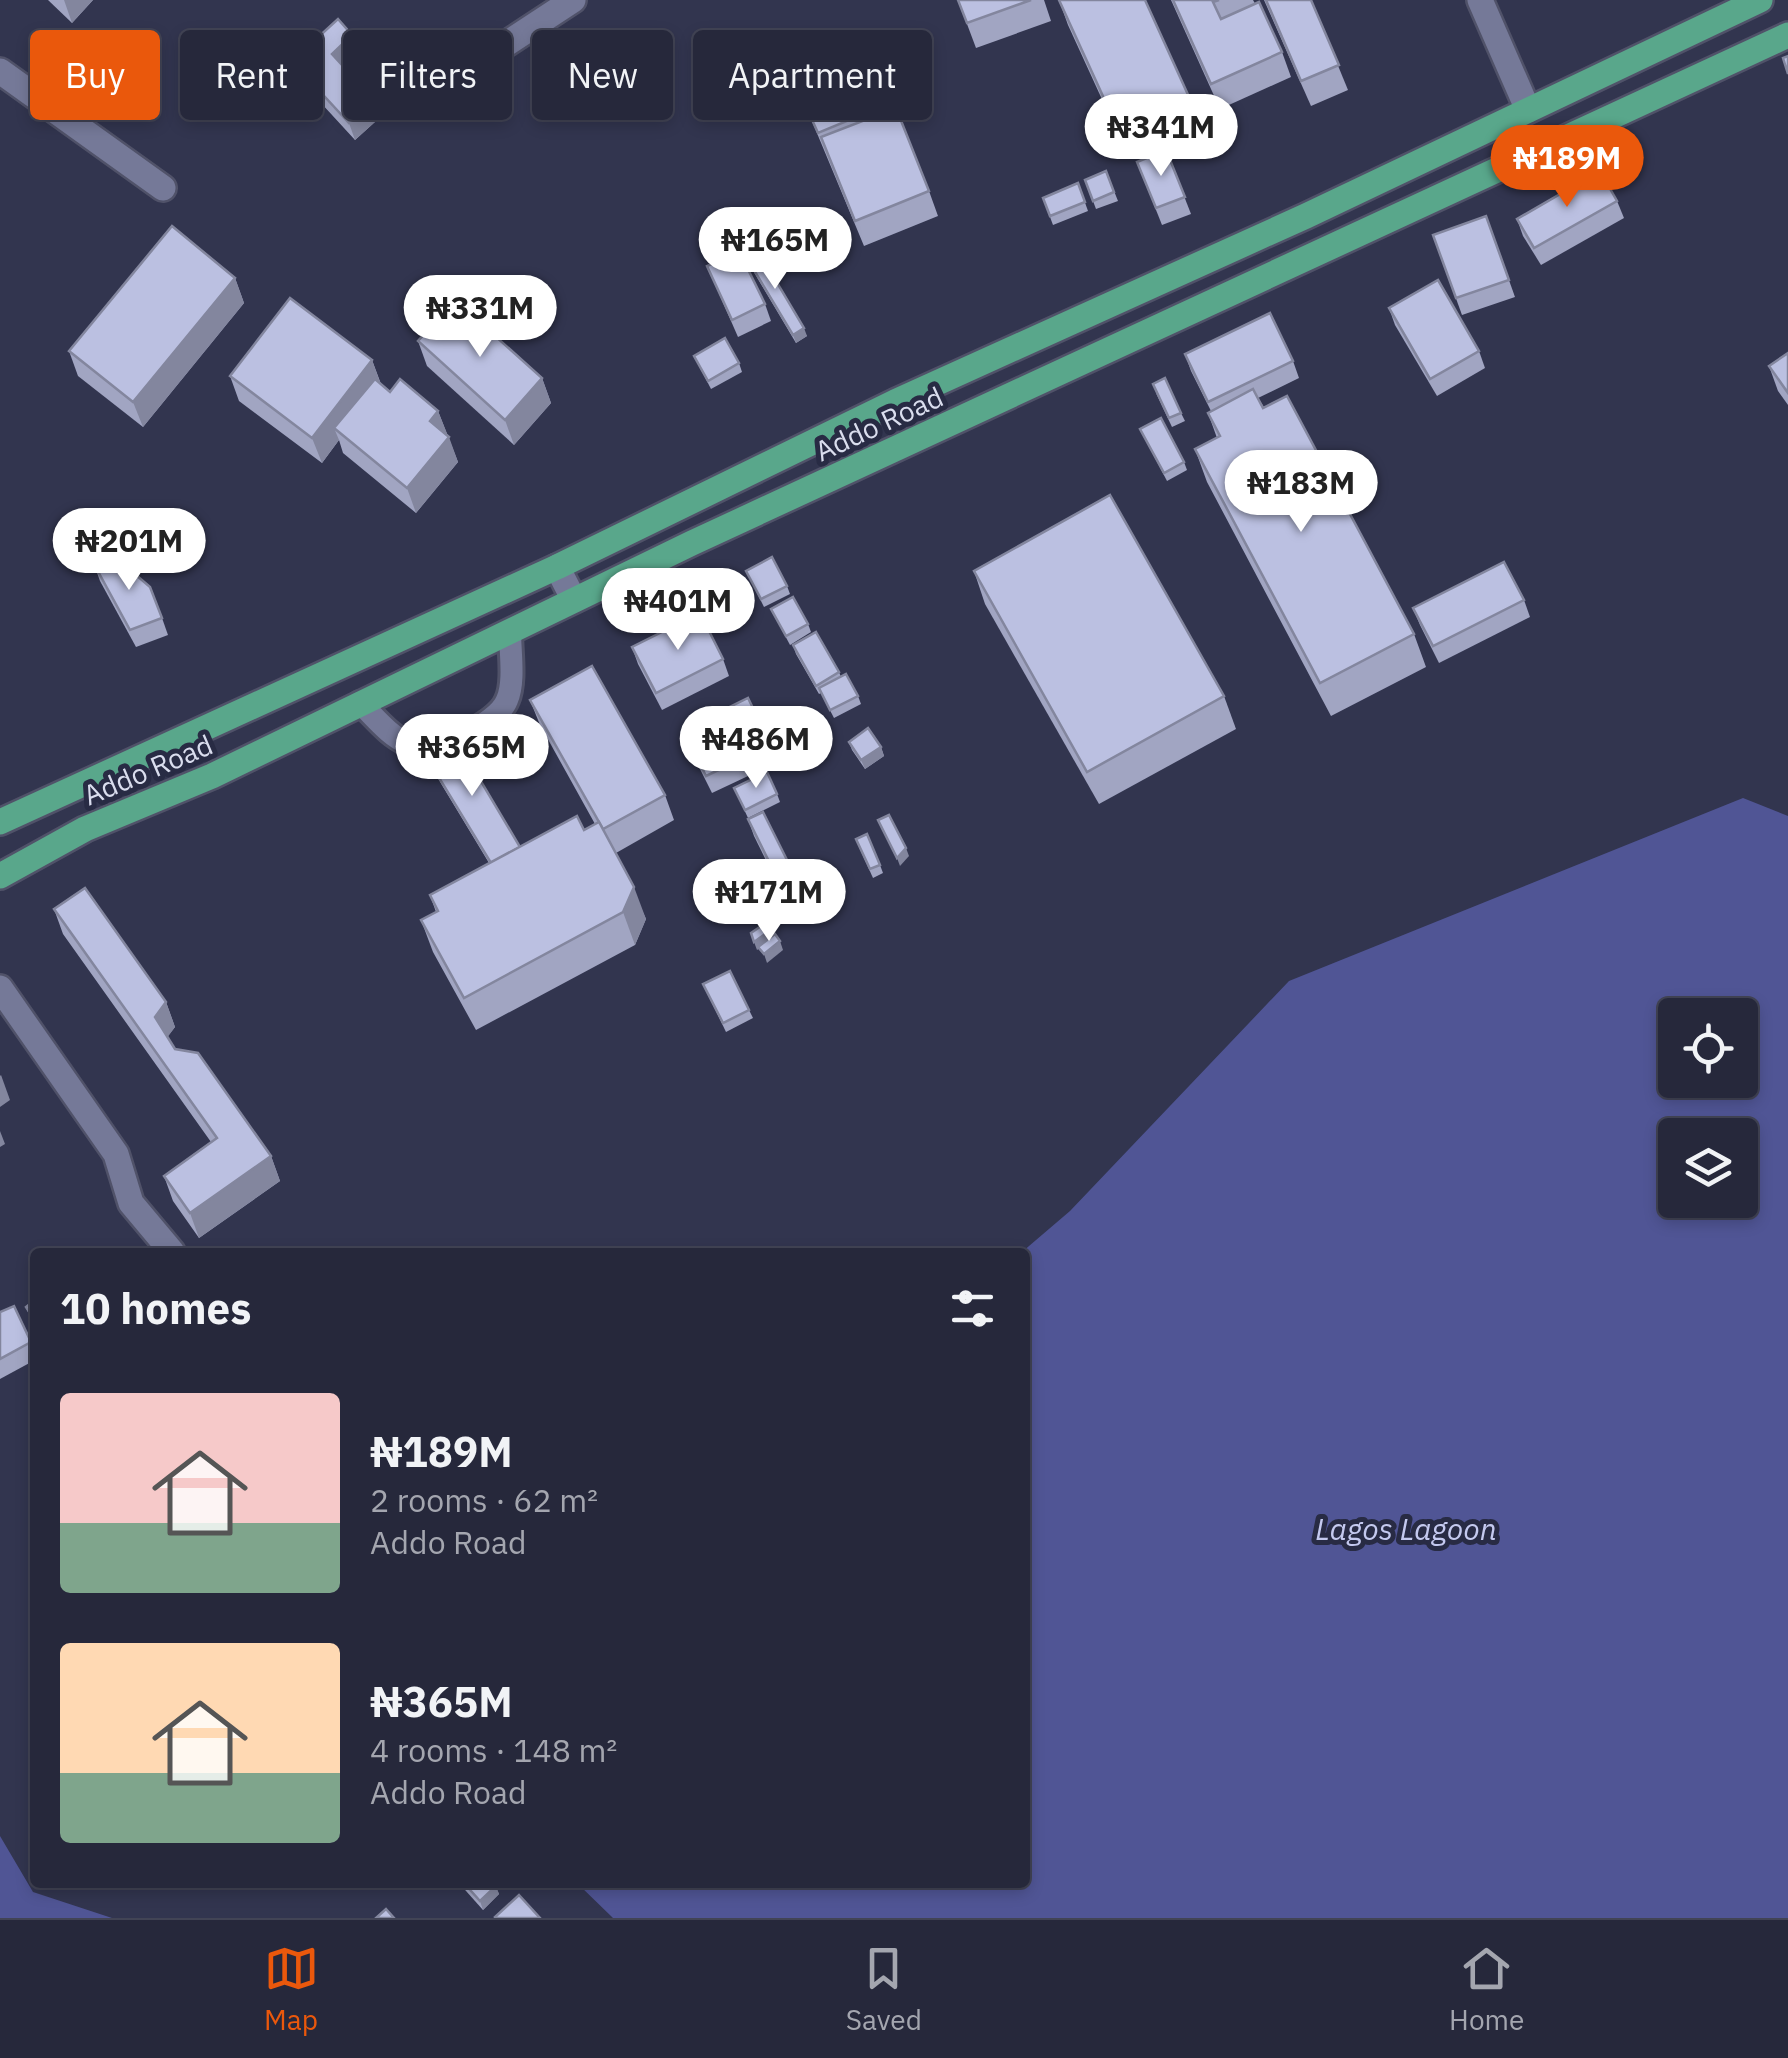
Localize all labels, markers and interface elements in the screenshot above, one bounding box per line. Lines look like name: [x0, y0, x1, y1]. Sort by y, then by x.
chip: Buy: [30, 30, 160, 120]
chip: Rent: [180, 30, 323, 120]
chip: Filters: [343, 30, 512, 120]
chip: New: [532, 30, 673, 120]
chip: Apartment: [693, 30, 932, 120]
pin: ₦341M: [1091, 94, 1231, 179]
text: ₦341M: [1107, 105, 1215, 147]
pin: ₦189M: [1497, 125, 1637, 210]
text: ₦189M: [1513, 136, 1621, 178]
pin: ₦165M: [705, 207, 845, 292]
text: ₦165M: [721, 218, 829, 260]
pin: ₦331M: [410, 275, 550, 360]
text: ₦331M: [426, 286, 534, 328]
street label: Addo Road: [809, 378, 949, 469]
pin: ₦183M: [1231, 450, 1371, 535]
text: ₦183M: [1247, 461, 1355, 503]
pin: ₦201M: [59, 508, 199, 593]
text: ₦201M: [75, 519, 183, 561]
pin: ₦401M: [608, 568, 748, 653]
text: ₦401M: [624, 579, 732, 621]
pin: ₦486M: [686, 706, 826, 791]
pin: ₦365M: [402, 714, 542, 799]
text: ₦486M: [702, 717, 810, 759]
text: ₦365M: [418, 725, 526, 767]
street label: Addo Road: [77, 726, 218, 813]
pin: ₦171M: [699, 859, 839, 944]
text: ₦171M: [715, 870, 823, 912]
map controls: [1658, 998, 1758, 1218]
button: locate: [1658, 998, 1758, 1098]
button: layers: [1658, 1118, 1758, 1218]
text: 10 homes: [60, 1281, 251, 1336]
icon: filters: [945, 1281, 1000, 1336]
text: ₦189M: [370, 1424, 513, 1479]
icon: home: [140, 1433, 260, 1553]
text: 2 rooms · 62 m²: [370, 1479, 598, 1521]
water label: Lagos Lagoon: [1315, 1509, 1497, 1548]
text: Addo Road: [370, 1521, 527, 1563]
text: ₦365M: [370, 1674, 513, 1729]
icon: home: [140, 1683, 260, 1803]
text: 4 rooms · 148 m²: [370, 1729, 617, 1771]
text: Addo Road: [370, 1771, 527, 1813]
tab: Map: [264, 1941, 319, 2038]
tab: Saved: [846, 1941, 922, 2038]
tab: Home: [1449, 1941, 1524, 2038]

